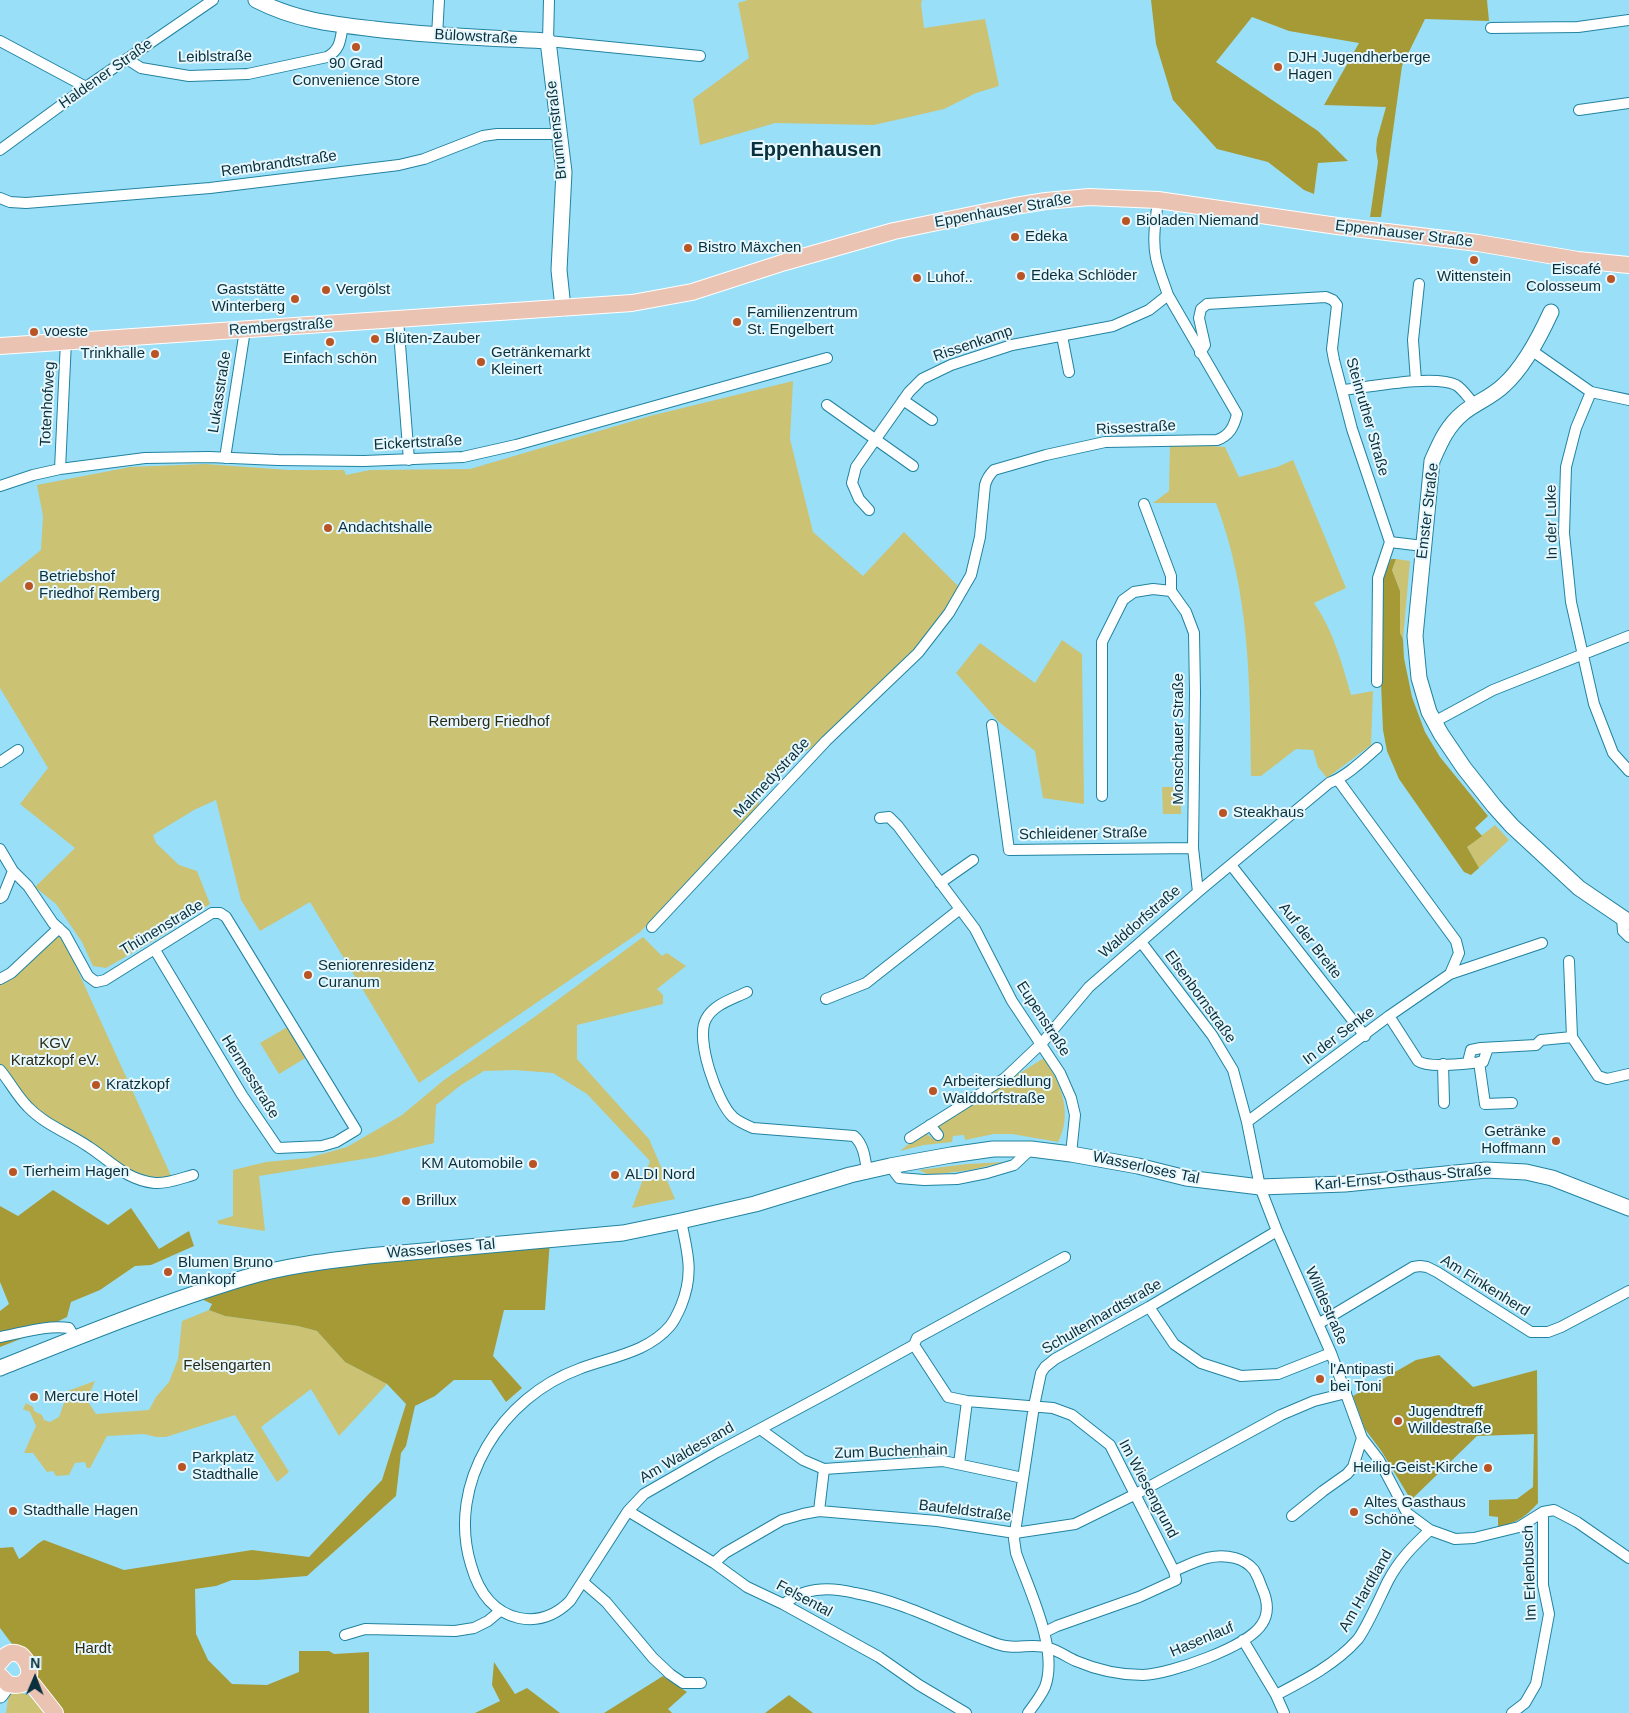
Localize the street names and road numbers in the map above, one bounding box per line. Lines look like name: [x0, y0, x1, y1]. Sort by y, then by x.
street label: Bülowstraße: [434, 26, 518, 48]
street label: Haldener Straße: [56, 35, 156, 113]
street label: Leiblstraße: [178, 47, 252, 67]
street label: Brunnenstraße: [543, 80, 571, 180]
street label: Rembrandtstraße: [220, 147, 338, 181]
street label: Eppenhauser Straße: [933, 190, 1073, 232]
street label: Eppenhauser Straße: [1334, 217, 1474, 251]
street label: Rembergstraße: [228, 314, 334, 340]
street label: Rissenkamp: [931, 322, 1015, 366]
street label: Lukasstraße: [205, 350, 235, 434]
street label: Steinruther Straße: [1341, 356, 1393, 478]
street label: Totenhofweg: [37, 361, 59, 447]
street label: Rissestraße: [1096, 417, 1176, 439]
street label: Eickertstraße: [373, 432, 463, 454]
street label: Emster Straße: [1413, 462, 1443, 560]
street label: In der Luke: [1542, 484, 1562, 560]
street label: Monschauer Straße: [1170, 673, 1188, 805]
street label: Malmedystraße: [730, 734, 814, 822]
street label: Schleidener Straße: [1019, 824, 1147, 844]
street label: Walddorfstraße: [1096, 882, 1184, 962]
street label: Thünenstraße: [117, 896, 207, 960]
street label: Auf der Breite: [1275, 899, 1345, 983]
street label: Elsenbornstraße: [1160, 947, 1240, 1047]
street label: Eupenstraße: [1012, 978, 1074, 1060]
street label: In der Senke: [1300, 1003, 1378, 1069]
street label: Hermesstraße: [217, 1032, 283, 1122]
street label: Wasserloses Tal: [1091, 1148, 1201, 1188]
street label: Karl-Ernst-Osthaus-Straße: [1314, 1161, 1492, 1195]
street label: Wasserloses Tal: [386, 1235, 496, 1263]
street label: Am Finkenherd: [1437, 1251, 1533, 1321]
street label: Willdestraße: [1301, 1264, 1351, 1348]
street label: Schultenhardtstraße: [1039, 1275, 1165, 1359]
street label: Am Waldesrand: [637, 1419, 737, 1487]
street label: Im Wiesengrund: [1114, 1437, 1182, 1541]
street label: Zum Buchenhain: [834, 1441, 948, 1463]
street label: Baufeldstraße: [918, 1496, 1012, 1526]
street label: Im Erlenbusch: [1519, 1525, 1541, 1621]
street label: Am Hardtland: [1335, 1547, 1397, 1635]
street label: Felsental: [773, 1577, 835, 1621]
street label: Hasenlauf: [1167, 1619, 1237, 1661]

